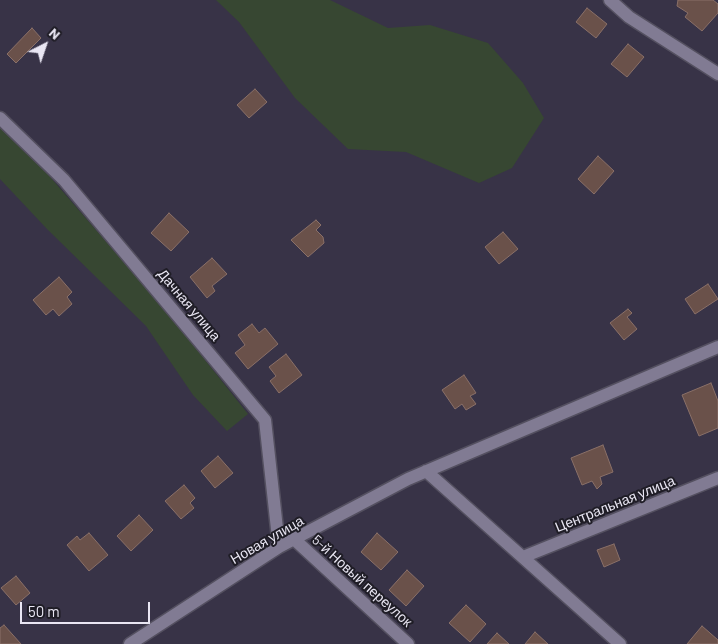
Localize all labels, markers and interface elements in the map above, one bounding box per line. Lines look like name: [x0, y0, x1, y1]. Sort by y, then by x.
north arrow: [20, 20, 70, 70]
text: N: [46, 24, 64, 43]
street label: Дачная улица: [154, 266, 224, 344]
street label: Центральная улица: [553, 472, 677, 536]
street label: Новая улица: [227, 512, 307, 568]
street label: 5-й Новый переулок: [308, 532, 416, 630]
scale bar: [22, 592, 152, 624]
text: 50 m: [28, 602, 60, 620]

